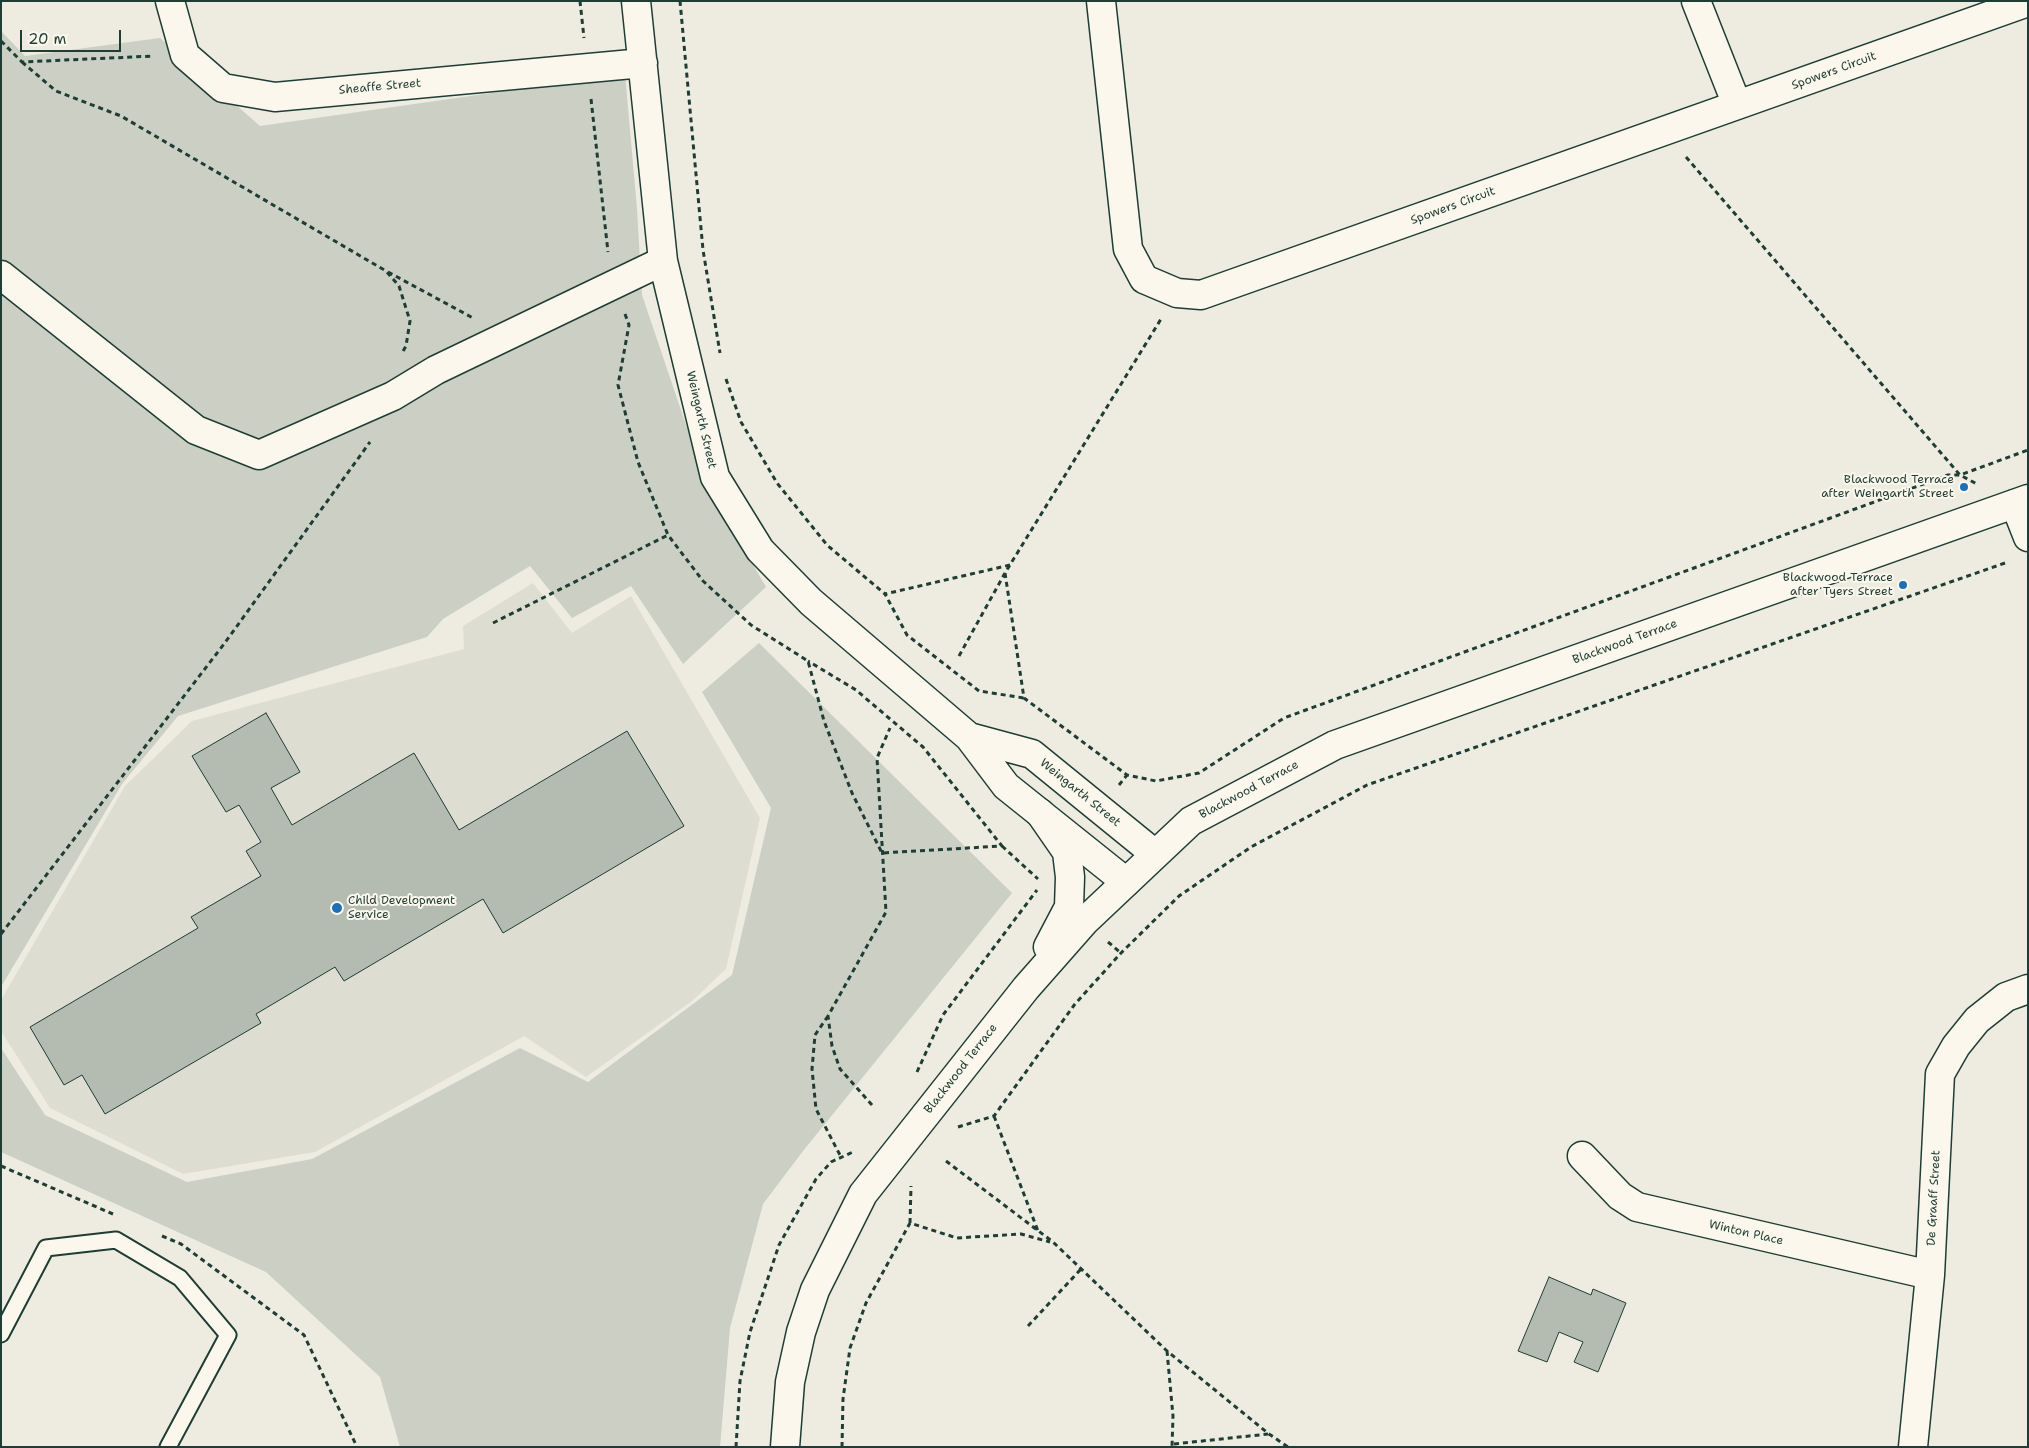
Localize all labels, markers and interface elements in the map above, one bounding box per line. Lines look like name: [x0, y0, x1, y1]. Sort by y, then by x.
scale bar: [22, 20, 124, 52]
text: 20 m: [28, 29, 67, 49]
street label: Spowers Circuit: [1790, 49, 1878, 93]
street label: Sheaffe Street: [338, 76, 422, 98]
street label: Spowers Circuit: [1409, 184, 1497, 228]
street label: Weingarth Street: [683, 370, 719, 470]
place label: Blackwood Terrace after Weingarth Street: [1821, 473, 1954, 501]
marker: Blackwood Terrace after Weingarth Street: [1958, 481, 1970, 493]
place label: Blackwood Terrace after Tyers Street: [1783, 571, 1893, 599]
marker: Blackwood Terrace after Tyers Street: [1897, 579, 1909, 591]
street label: Blackwood Terrace: [1571, 616, 1679, 668]
street label: Weingarth Street: [1037, 756, 1123, 830]
street label: Blackwood Terrace: [1197, 758, 1301, 822]
place label: Child Development Service: [348, 894, 455, 922]
marker: Child Development Service: [330, 901, 344, 915]
street label: Blackwood Terrace: [921, 1021, 1001, 1117]
street label: De Graaff Street: [1924, 1150, 1944, 1246]
street label: Winton Place: [1707, 1217, 1785, 1249]

